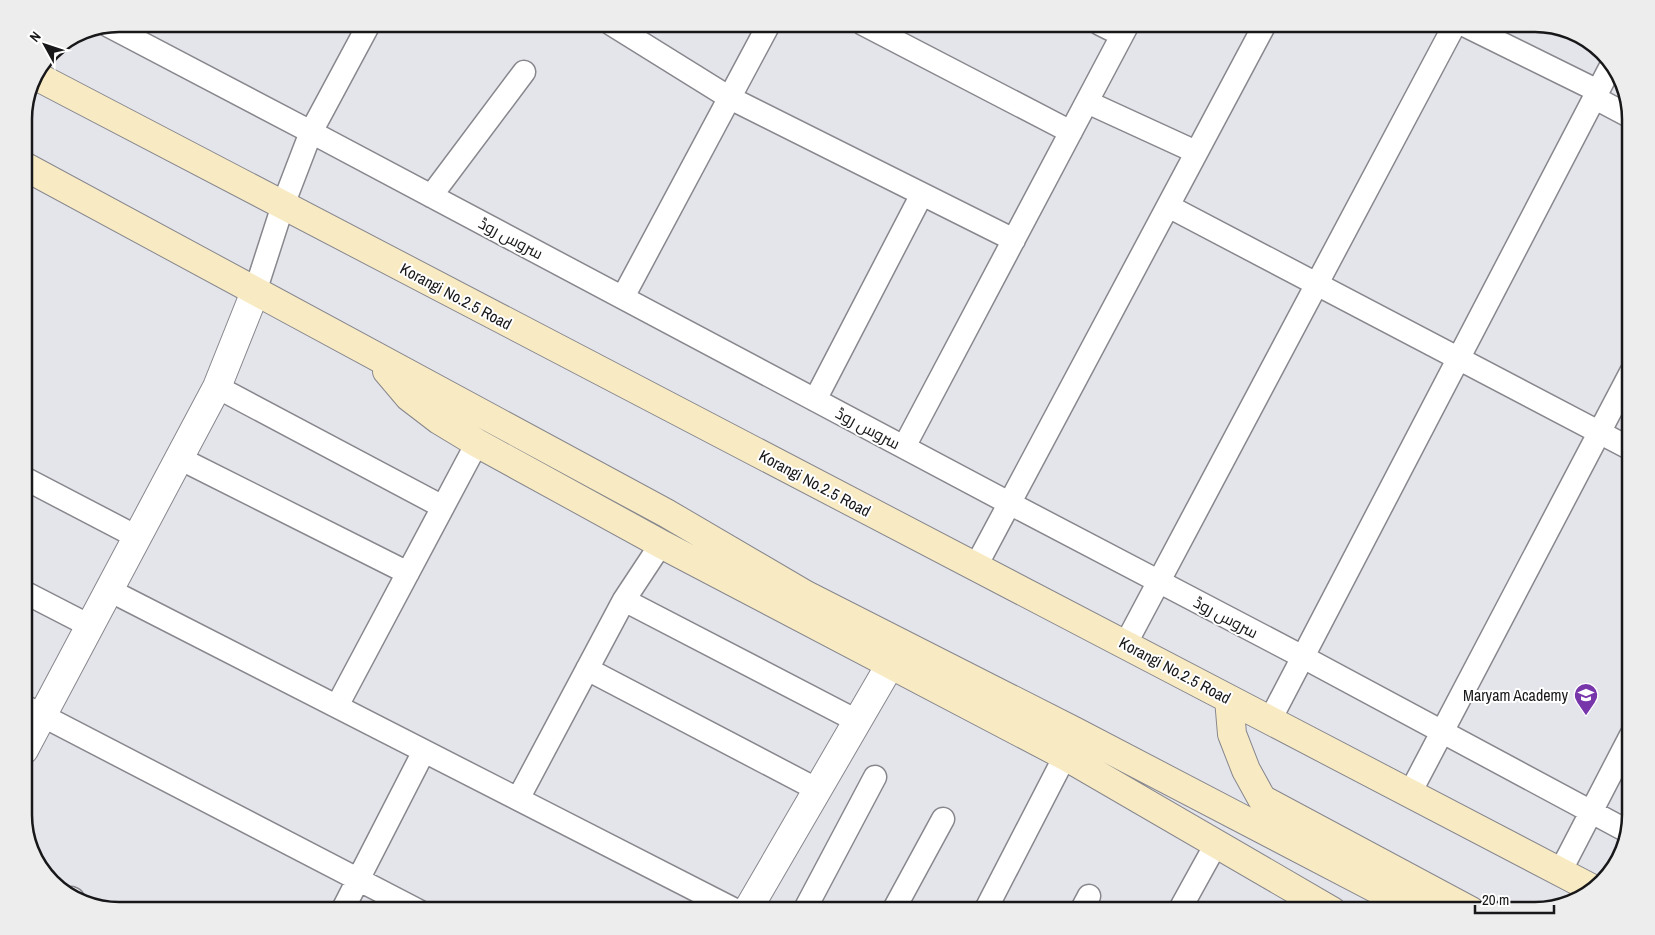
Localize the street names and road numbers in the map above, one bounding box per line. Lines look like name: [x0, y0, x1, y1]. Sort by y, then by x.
street label: سروس روڈ: [475, 212, 547, 264]
street label: Korangi No.2.5 Road: [396, 257, 516, 335]
street label: سروس روڈ: [832, 402, 904, 454]
street label: Korangi No.2.5 Road: [755, 444, 875, 522]
street label: سروس روڈ: [1190, 591, 1262, 643]
street label: Korangi No.2.5 Road: [1115, 631, 1235, 709]

